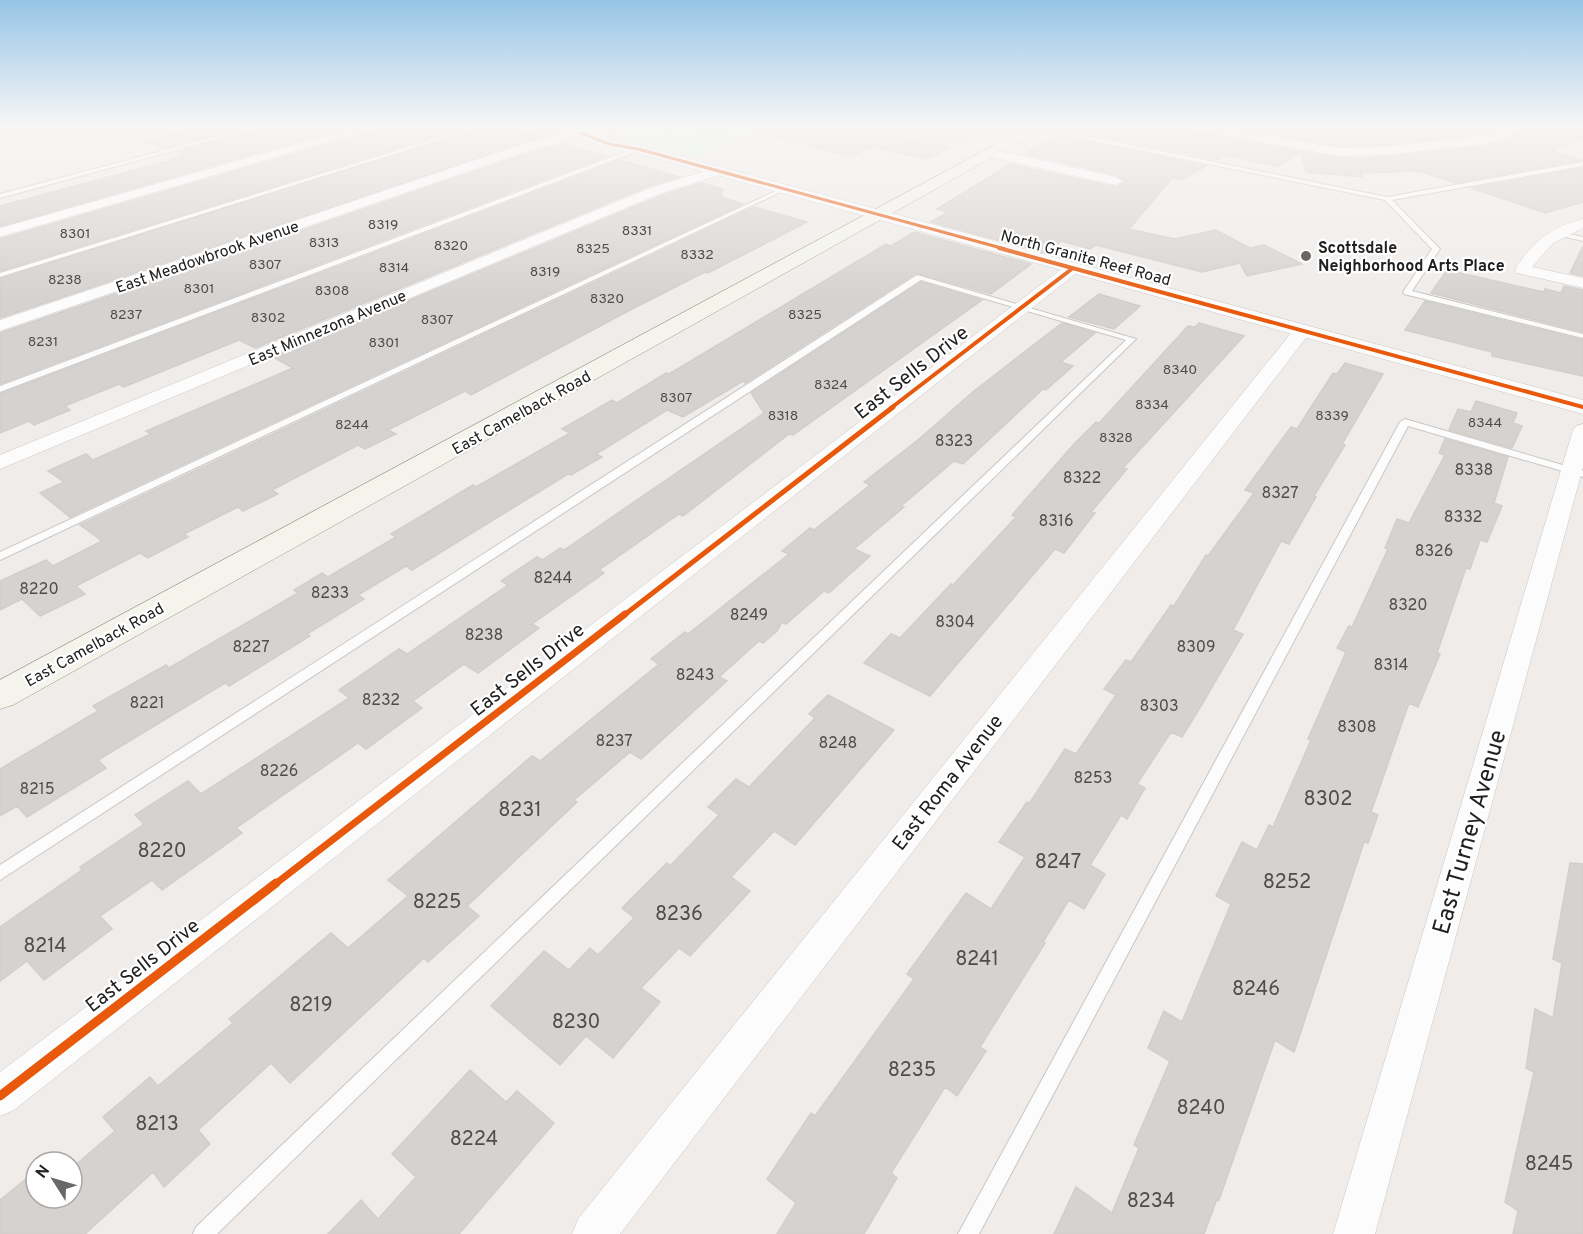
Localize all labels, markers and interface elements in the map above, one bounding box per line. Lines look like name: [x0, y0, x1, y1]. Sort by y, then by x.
street label: East Meadowbrook Avenue: [113, 217, 302, 299]
house number: 8319: [368, 217, 398, 234]
house number: 8331: [622, 223, 652, 240]
house number: 8301: [59, 226, 91, 243]
street label: North Granite Reef Road: [998, 227, 1173, 291]
house number: 8313: [309, 235, 339, 252]
house number: 8320: [434, 238, 468, 255]
place label: Scottsdale Neighborhood Arts Place: [1318, 239, 1505, 277]
house number: 8325: [576, 241, 610, 258]
house number: 8332: [680, 247, 714, 264]
marker: Scottsdale Neighborhood Arts Place: [1299, 249, 1313, 263]
house number: 8307: [249, 257, 281, 274]
house number: 8314: [379, 260, 409, 277]
house number: 8319: [530, 264, 560, 281]
house number: 8238: [48, 272, 82, 289]
house number: 8301: [183, 281, 215, 298]
house number: 8308: [315, 283, 349, 300]
street label: East Minnezona Avenue: [246, 286, 410, 371]
house number: 8320: [590, 291, 624, 308]
house number: 8237: [110, 307, 142, 324]
house number: 8325: [788, 307, 822, 324]
house number: 8302: [251, 310, 285, 327]
house number: 8307: [421, 312, 453, 329]
street label: East Sells Drive: [850, 321, 975, 426]
house number: 8231: [28, 334, 58, 351]
house number: 8301: [368, 335, 400, 352]
house number: 8340: [1163, 362, 1197, 379]
street label: East Camelback Road: [449, 367, 595, 460]
house number: 8324: [814, 377, 848, 394]
house number: 8307: [660, 390, 692, 407]
house number: 8334: [1135, 397, 1169, 414]
house number: 8318: [768, 408, 798, 425]
house number: 8339: [1315, 408, 1349, 425]
house number: 8344: [1468, 415, 1502, 432]
house number: 8244: [335, 417, 369, 434]
house number: 8328: [1099, 430, 1133, 447]
house number: 8323: [935, 432, 973, 452]
house number: 8338: [1455, 461, 1493, 481]
house number: 8322: [1063, 469, 1101, 489]
house number: 8327: [1261, 484, 1299, 504]
house number: 8332: [1444, 508, 1482, 528]
house number: 8316: [1039, 512, 1073, 532]
house number: 8326: [1415, 542, 1453, 562]
house number: 8244: [534, 569, 573, 589]
house number: 8220: [19, 580, 59, 600]
house number: 8233: [311, 584, 349, 604]
house number: 8320: [1388, 596, 1428, 616]
street label: East Camelback Road: [22, 599, 168, 692]
house number: 8249: [730, 606, 768, 626]
house number: 8304: [935, 613, 975, 633]
street label: East Sells Drive: [466, 618, 591, 723]
house number: 8238: [465, 626, 503, 646]
house number: 8227: [232, 638, 270, 658]
house number: 8309: [1176, 638, 1216, 658]
house number: 8314: [1374, 656, 1409, 676]
house number: 8243: [676, 666, 714, 686]
house number: 8232: [362, 691, 400, 711]
house number: 8221: [129, 694, 165, 714]
house number: 8303: [1139, 697, 1179, 717]
street label: East Roma Avenue: [887, 710, 1010, 857]
house number: 8308: [1337, 718, 1377, 738]
street label: East Turney Avenue: [1427, 727, 1514, 938]
house number: 8237: [595, 732, 633, 752]
house number: 8248: [819, 734, 857, 754]
house number: 8226: [260, 762, 298, 782]
house number: 8253: [1074, 769, 1112, 789]
house number: 8215: [19, 780, 55, 800]
house number: 8302: [1303, 787, 1353, 813]
house number: 8231: [498, 798, 542, 824]
house number: 8220: [137, 839, 187, 865]
house number: 8247: [1035, 850, 1081, 876]
house number: 8252: [1263, 870, 1311, 896]
house number: 8225: [413, 890, 461, 916]
house number: 8236: [655, 902, 703, 928]
street label: East Sells Drive: [81, 914, 206, 1019]
house number: 8214: [23, 934, 67, 960]
house number: 8241: [955, 947, 999, 973]
house number: 8246: [1232, 977, 1280, 1003]
house number: 8219: [289, 993, 333, 1019]
house number: 8230: [552, 1010, 600, 1036]
house number: 8235: [888, 1058, 936, 1084]
house number: 8240: [1176, 1096, 1226, 1122]
house number: 8213: [135, 1112, 179, 1138]
house number: 8224: [450, 1127, 498, 1153]
north arrow: [24, 1150, 84, 1210]
house number: 8245: [1525, 1152, 1573, 1178]
text: N: [32, 1162, 55, 1183]
house number: 8234: [1127, 1189, 1175, 1215]

